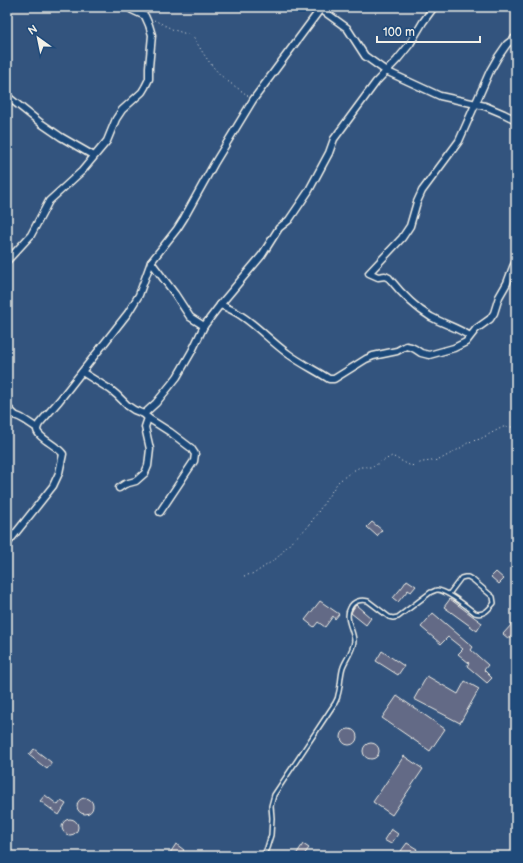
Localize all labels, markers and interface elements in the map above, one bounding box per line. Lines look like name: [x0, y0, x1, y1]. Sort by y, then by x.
north arrow: [18, 18, 58, 58]
scale bar: [377, 18, 480, 44]
text: N: [26, 22, 40, 38]
text: 100 m: [383, 25, 415, 40]

